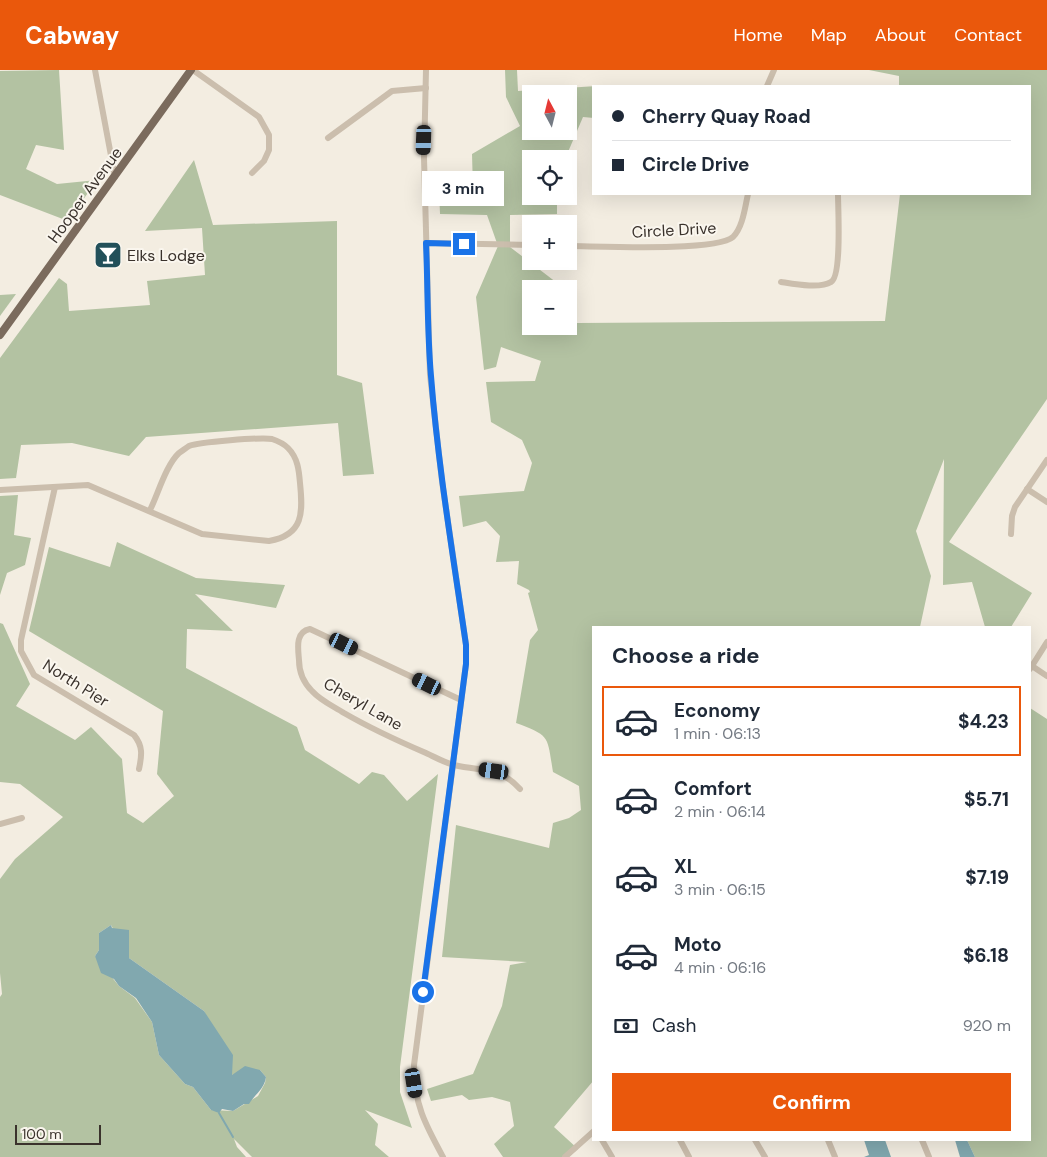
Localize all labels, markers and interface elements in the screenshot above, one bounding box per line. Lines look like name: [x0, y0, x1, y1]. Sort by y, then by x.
text: Cabway: [25, 20, 119, 51]
text: Home: [733, 23, 783, 47]
text: Map: [811, 23, 847, 47]
text: About: [875, 23, 926, 47]
text: Contact: [954, 23, 1022, 47]
north arrow: [522, 85, 578, 140]
map controls: [522, 85, 577, 335]
text: Cherry Quay Road: [642, 104, 811, 129]
car: [415, 125, 432, 155]
street label: Hooper Avenue: [43, 143, 127, 247]
button: locate: [522, 150, 577, 205]
text: Circle Drive: [642, 152, 750, 177]
callout: 3 min: [423, 171, 505, 206]
text: 3 min: [442, 178, 484, 199]
button: +: [522, 215, 577, 270]
street label: Circle Drive: [631, 217, 717, 243]
route end: [453, 233, 475, 255]
bar icon: Elks Lodge: [93, 240, 123, 270]
place label: Elks Lodge: [127, 245, 205, 266]
button: −: [522, 280, 577, 335]
car: [327, 631, 360, 657]
text: Choose a ride: [612, 641, 760, 670]
street label: North Pier: [39, 654, 113, 712]
car: [410, 671, 443, 697]
street label: Cheryl Lane: [320, 673, 406, 735]
text: Economy: [674, 698, 761, 723]
icon: car: [614, 699, 659, 744]
text: $4.23: [958, 709, 1009, 734]
text: 1 min · 06:13: [674, 723, 761, 744]
car: [478, 761, 509, 781]
text: Comfort: [674, 776, 752, 801]
icon: car: [614, 777, 659, 822]
text: $5.71: [964, 787, 1009, 812]
text: 2 min · 06:14: [674, 801, 765, 822]
text: XL: [674, 854, 697, 879]
icon: car: [614, 855, 659, 900]
text: $7.19: [965, 865, 1009, 890]
text: 3 min · 06:15: [674, 879, 766, 900]
text: Moto: [674, 932, 722, 957]
icon: car: [614, 933, 659, 978]
text: $6.18: [963, 943, 1009, 968]
text: 4 min · 06:16: [674, 957, 766, 978]
route start: [412, 981, 434, 1003]
icon: cash: [612, 1012, 640, 1040]
text: Cash: [652, 1013, 696, 1038]
text: 920 m: [963, 1015, 1011, 1036]
car: [404, 1067, 423, 1099]
button: Confirm: [612, 1073, 1011, 1131]
scale bar: [15, 1122, 101, 1145]
text: 100 m: [22, 1125, 62, 1143]

